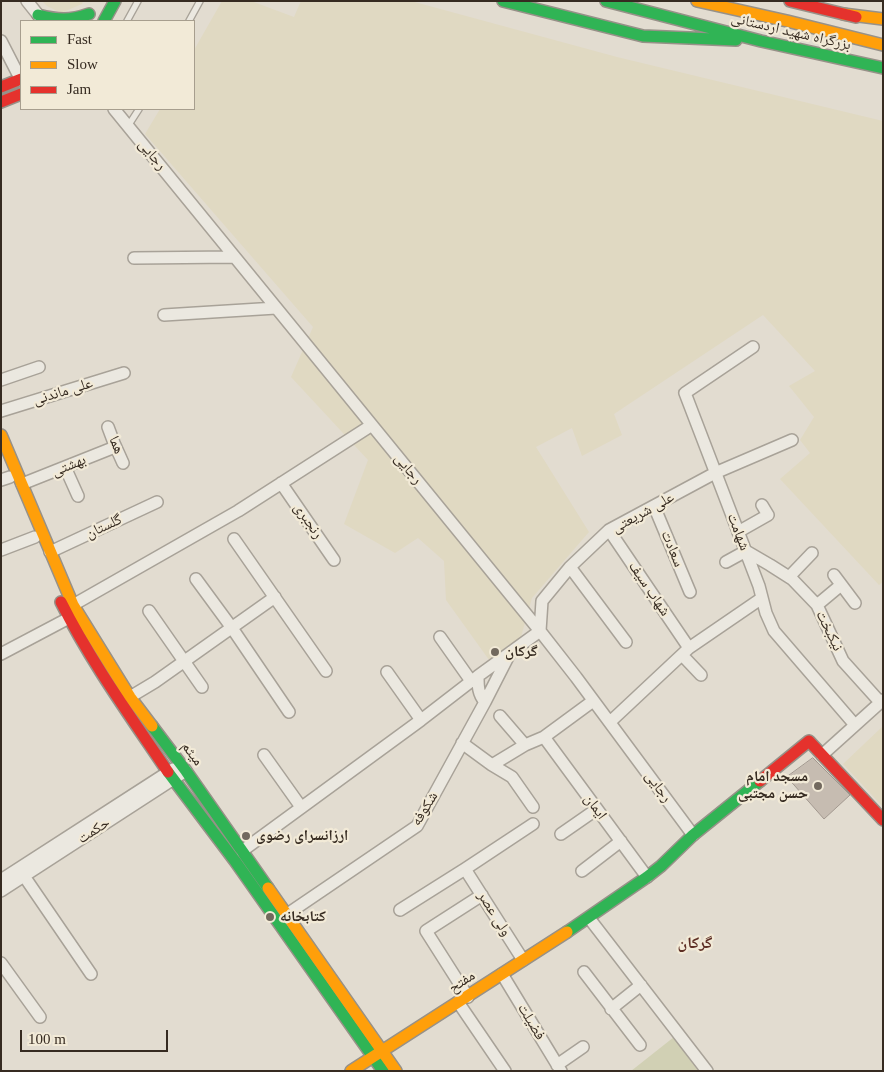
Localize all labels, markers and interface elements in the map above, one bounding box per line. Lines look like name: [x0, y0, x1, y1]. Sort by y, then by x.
street label: بزرگراه شهید اردستانی: [729, 9, 853, 55]
legend: [20, 20, 195, 110]
text: Fast: [67, 31, 92, 47]
text: Slow: [67, 56, 98, 72]
text: Jam: [67, 81, 91, 97]
street label: رجایی: [134, 136, 170, 174]
street label: علی ماندنی: [31, 374, 95, 410]
street label: هما: [104, 433, 128, 457]
street label: رجایی: [390, 450, 426, 488]
street label: بهشتی: [49, 451, 89, 481]
street label: علی شریعتی: [609, 489, 677, 537]
street label: رنجبری: [289, 500, 327, 542]
street label: گلستان: [83, 511, 125, 543]
street label: شهامت: [723, 511, 753, 553]
street label: سعادت: [657, 528, 687, 570]
street label: شهاب سیف: [624, 558, 674, 620]
street label: نیکبخت: [811, 608, 847, 654]
place label: گرکان: [505, 643, 538, 661]
marker: گرکان: [489, 646, 501, 658]
street label: میثم: [177, 738, 207, 770]
street label: رجایی: [641, 768, 675, 806]
place label: مسجد امام حسن مجتبی: [738, 768, 808, 803]
marker: مسجد امام حسن مجتبی: [812, 780, 824, 792]
street label: شکوفه: [408, 789, 442, 829]
street label: ایمان: [580, 791, 610, 823]
street label: حکمت: [74, 814, 114, 848]
place label: ارزانسرای رضوی: [256, 827, 348, 845]
marker: ارزانسرای رضوی: [240, 830, 252, 842]
street label: ولی عصر: [473, 888, 515, 940]
place label: کتابخانه: [280, 908, 326, 926]
marker: کتابخانه: [264, 911, 276, 923]
district label: گرکان: [678, 934, 712, 954]
street label: مفتح: [445, 967, 479, 997]
street label: فضیلت: [513, 1001, 549, 1043]
scale bar: [22, 1020, 170, 1052]
text: 100 m: [28, 1031, 66, 1047]

